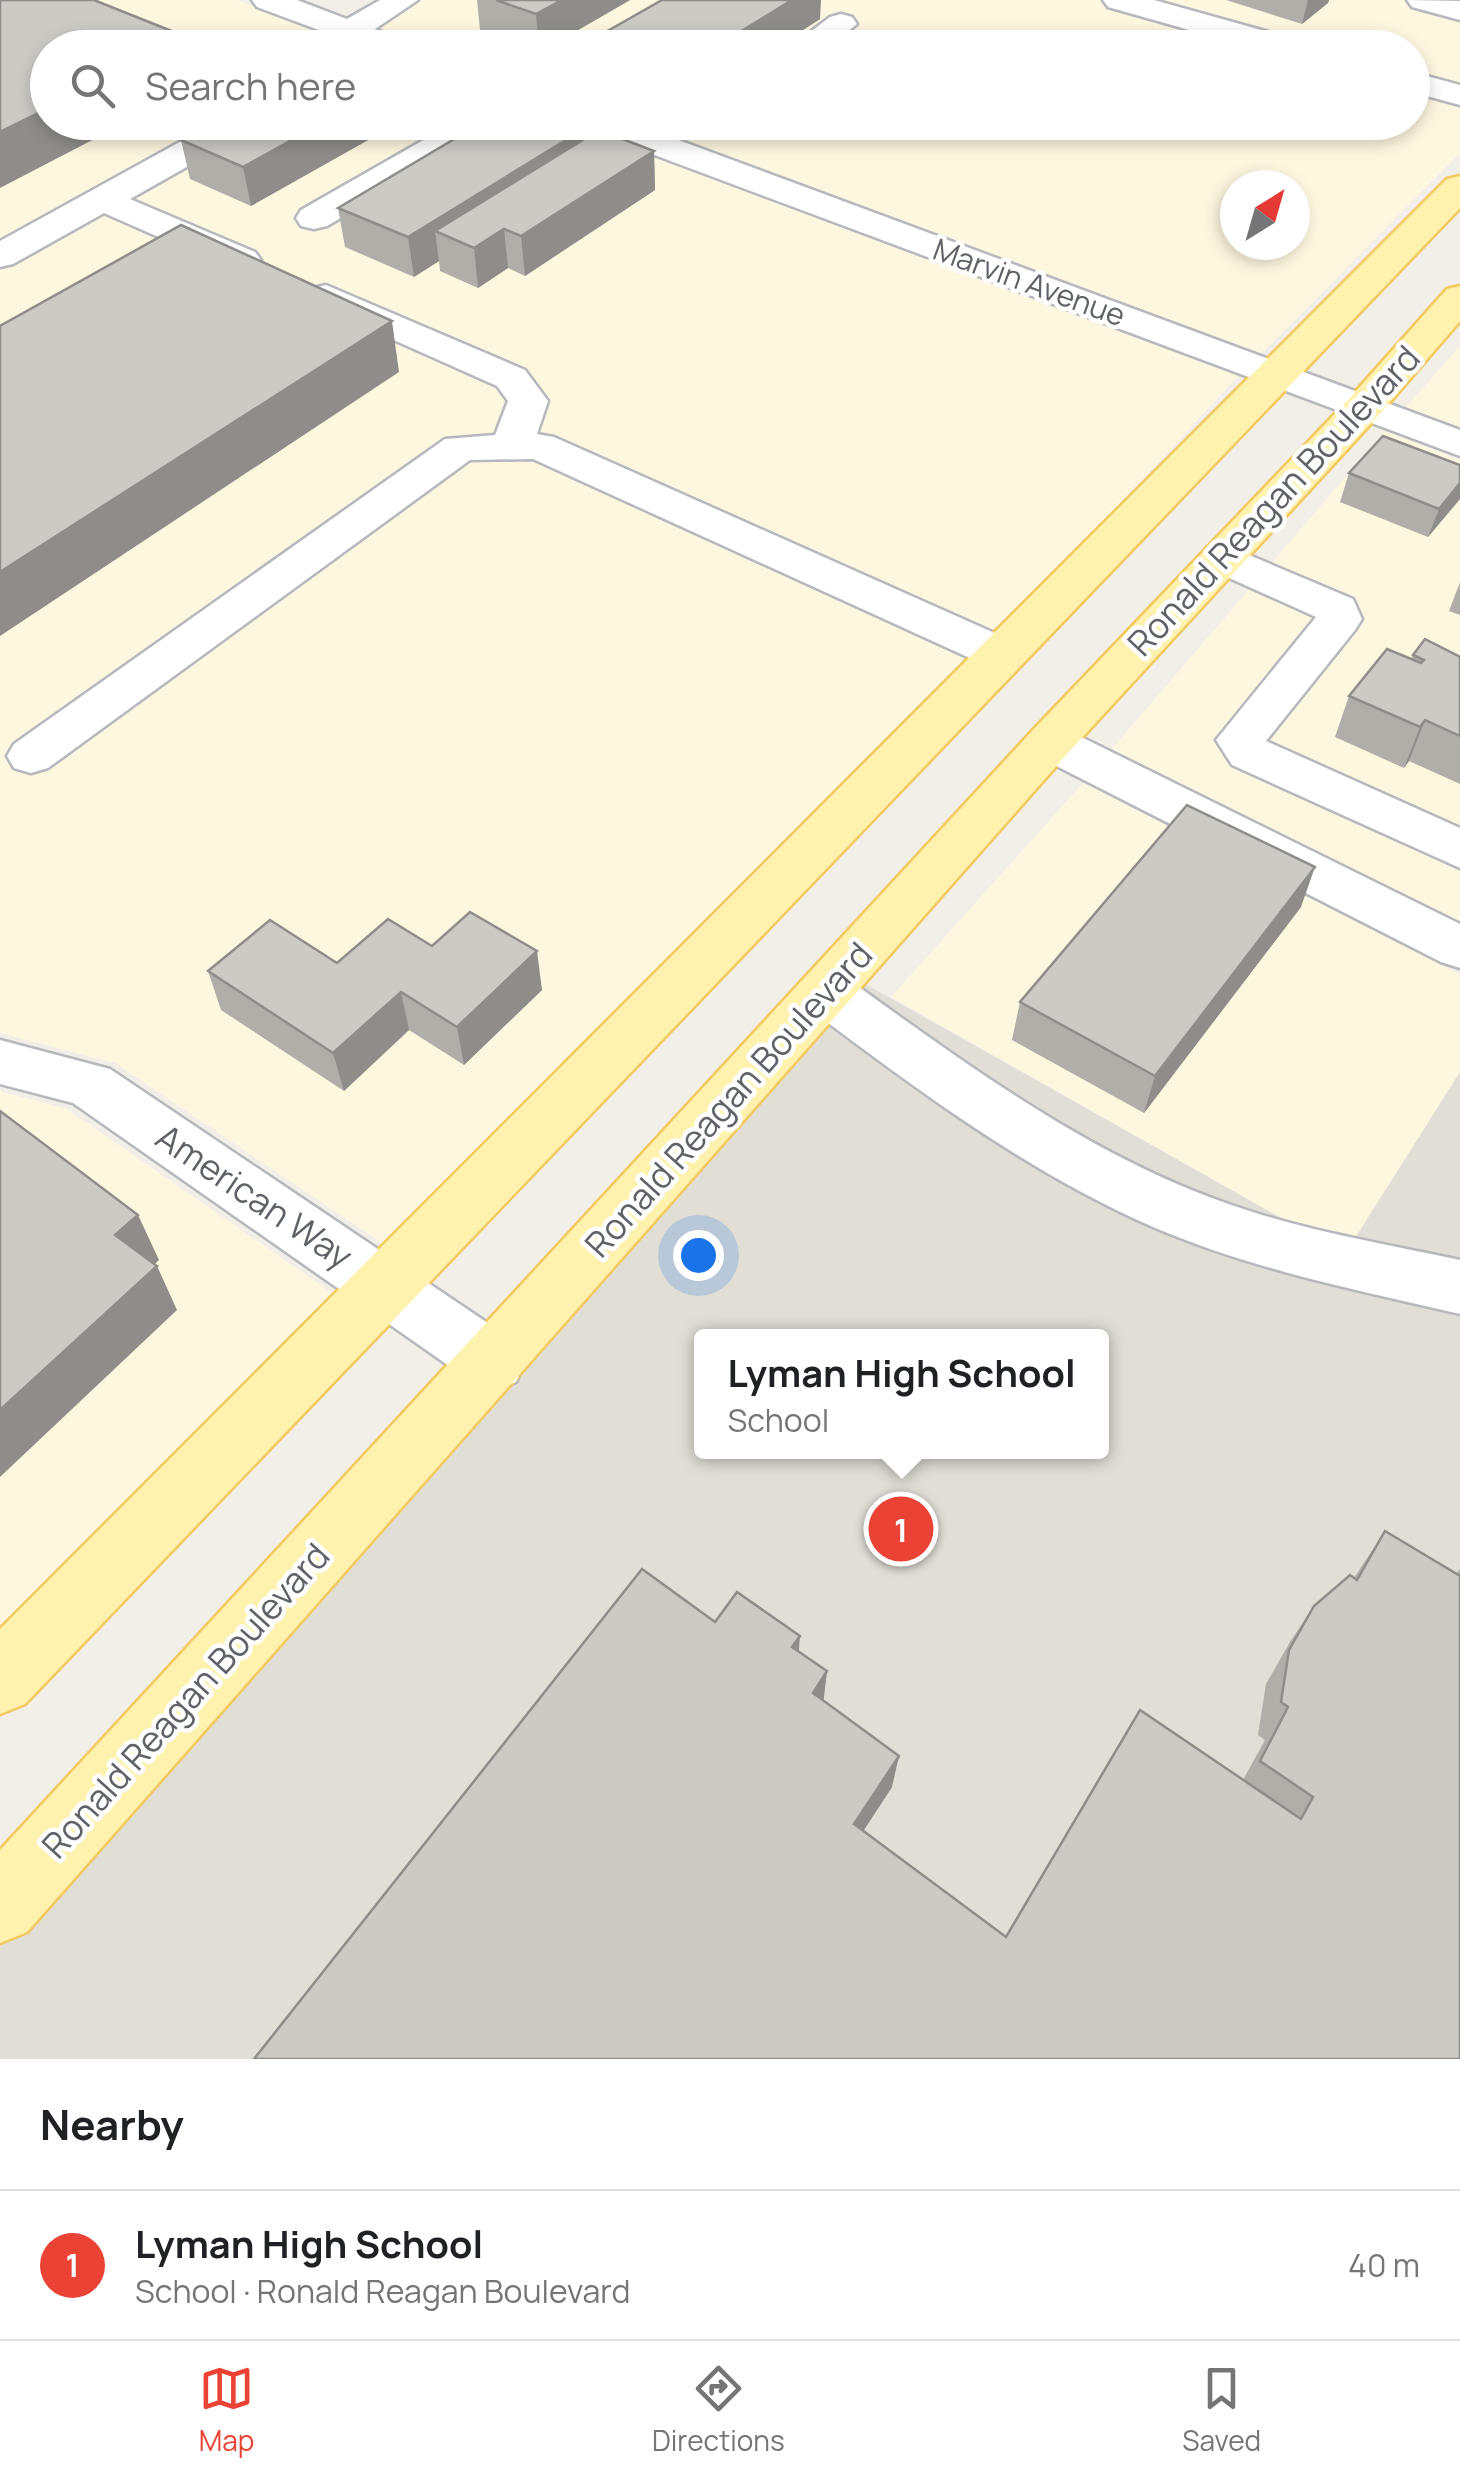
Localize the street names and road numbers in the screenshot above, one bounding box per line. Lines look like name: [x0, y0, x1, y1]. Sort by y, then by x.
street label: Marvin Avenue: [928, 228, 1131, 335]
street label: Ronald Reagan Boulevard: [1116, 335, 1430, 666]
street label: Ronald Reagan Boulevard: [574, 931, 883, 1267]
street label: American Way: [147, 1113, 362, 1280]
street label: Ronald Reagan Boulevard: [31, 1532, 340, 1868]

